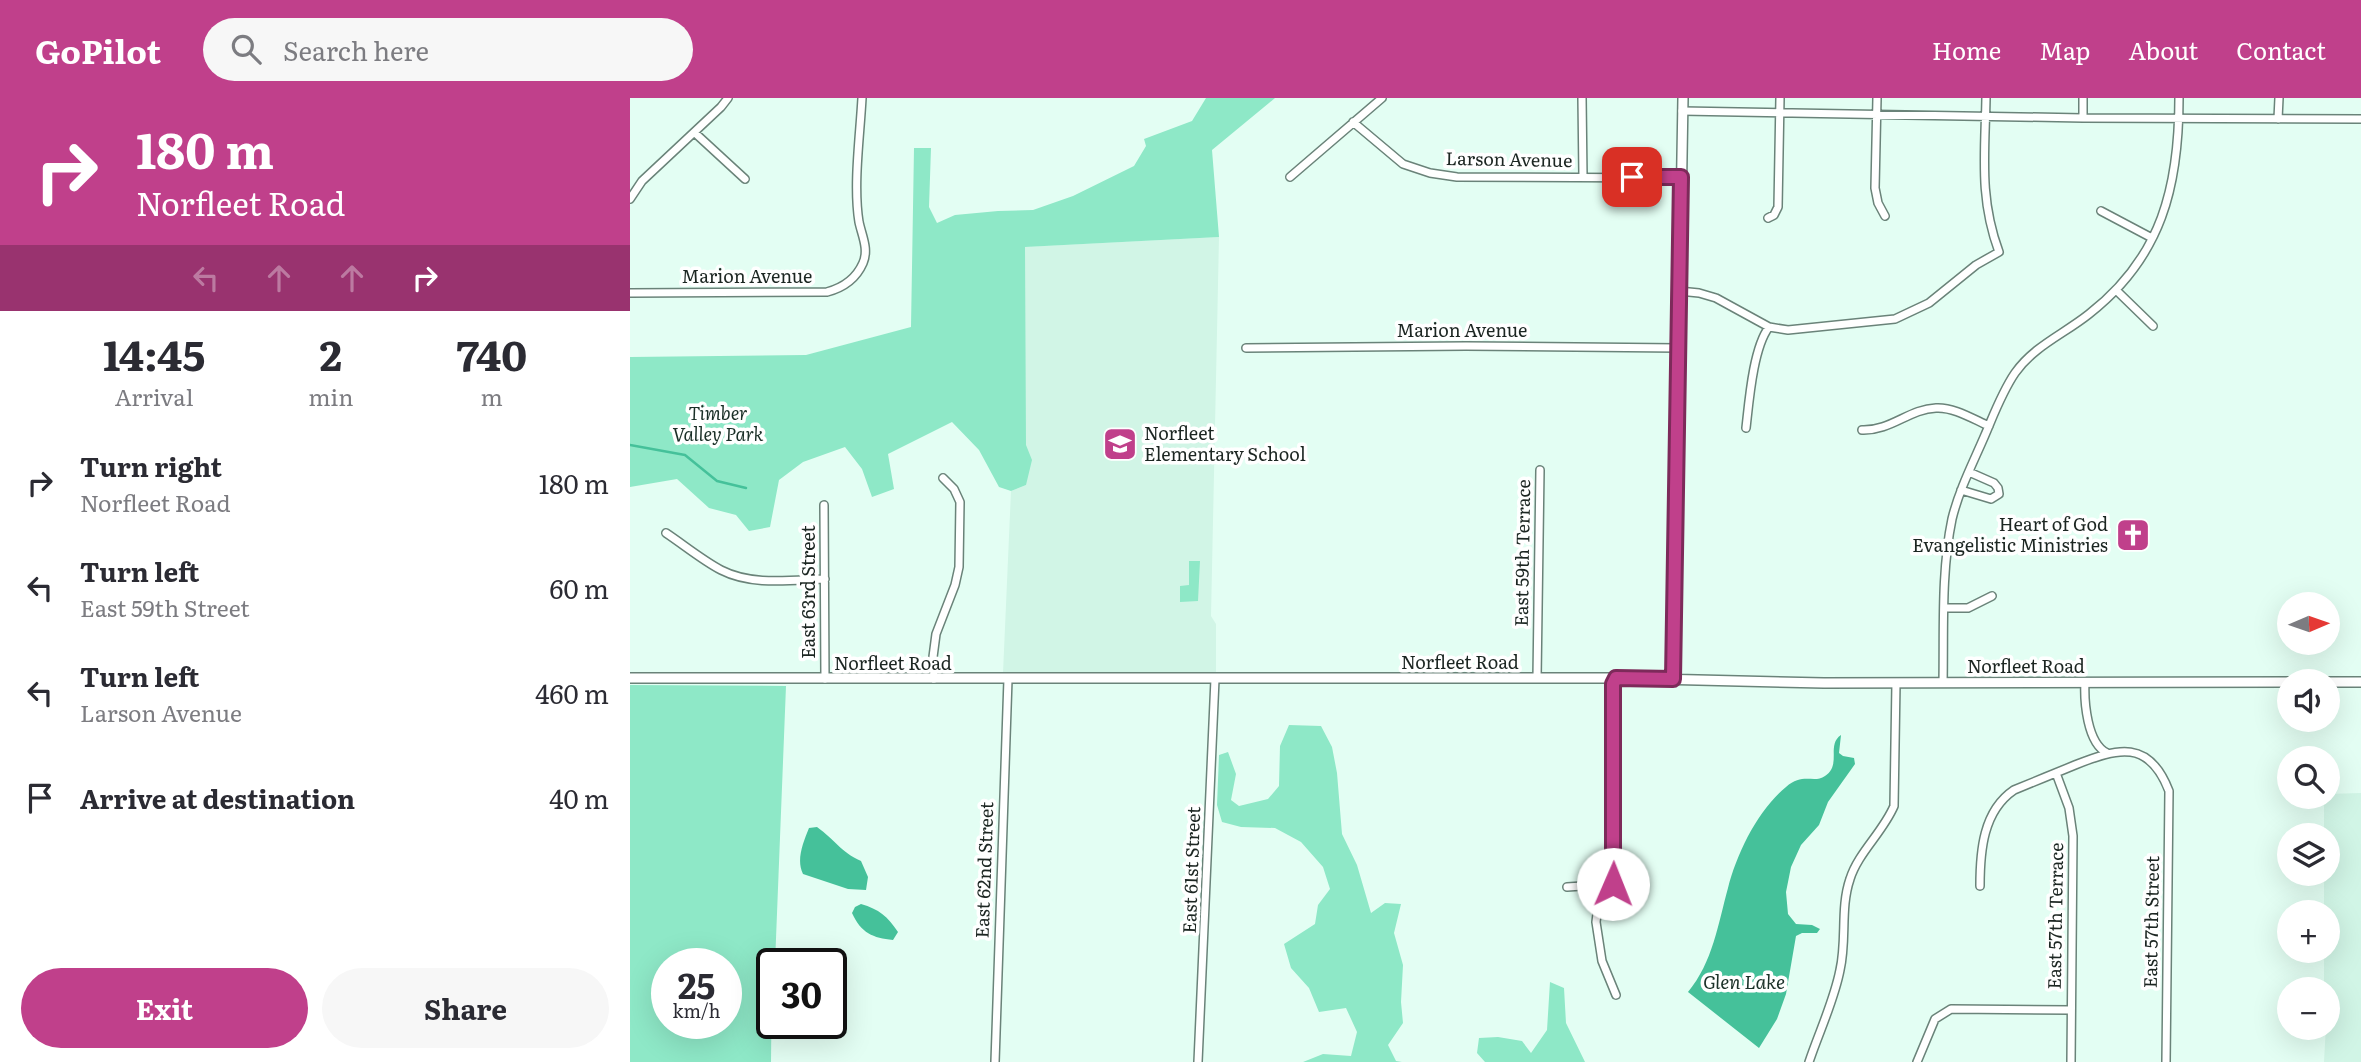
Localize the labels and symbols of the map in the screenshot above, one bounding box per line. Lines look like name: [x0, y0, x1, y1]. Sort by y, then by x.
street label: Larson Avenue: [1445, 144, 1573, 173]
pin: [1602, 147, 1662, 207]
street label: Marion Avenue: [682, 262, 812, 289]
street label: Marion Avenue: [1397, 316, 1527, 343]
park label: Timber Valley Park: [673, 399, 764, 447]
place label: Norfleet Elementary School: [1144, 419, 1306, 467]
school or university icon: Norfleet Elementary School: [1101, 425, 1139, 463]
street label: East 59th Terrace: [1507, 479, 1536, 627]
place label: Heart of God Evangelistic Ministries: [1912, 510, 2108, 558]
church icon: Heart of God Evangelistic Ministries: [2114, 516, 2152, 554]
street label: East 63rd Street: [794, 524, 821, 659]
north arrow: [2277, 592, 2340, 654]
street label: Norfleet Road: [1401, 648, 1519, 675]
street label: Norfleet Road: [834, 649, 952, 676]
street label: Norfleet Road: [1967, 652, 2085, 679]
street label: East 62nd Street: [968, 801, 999, 939]
street label: East 61st Street: [1175, 805, 1206, 934]
street label: East 57th Terrace: [2040, 842, 2069, 990]
position arrow: [1576, 847, 1650, 921]
street label: East 57th Street: [2136, 855, 2165, 988]
speed limit sign: 30: [756, 948, 847, 1039]
water label: Glen Lake: [1703, 967, 1785, 995]

